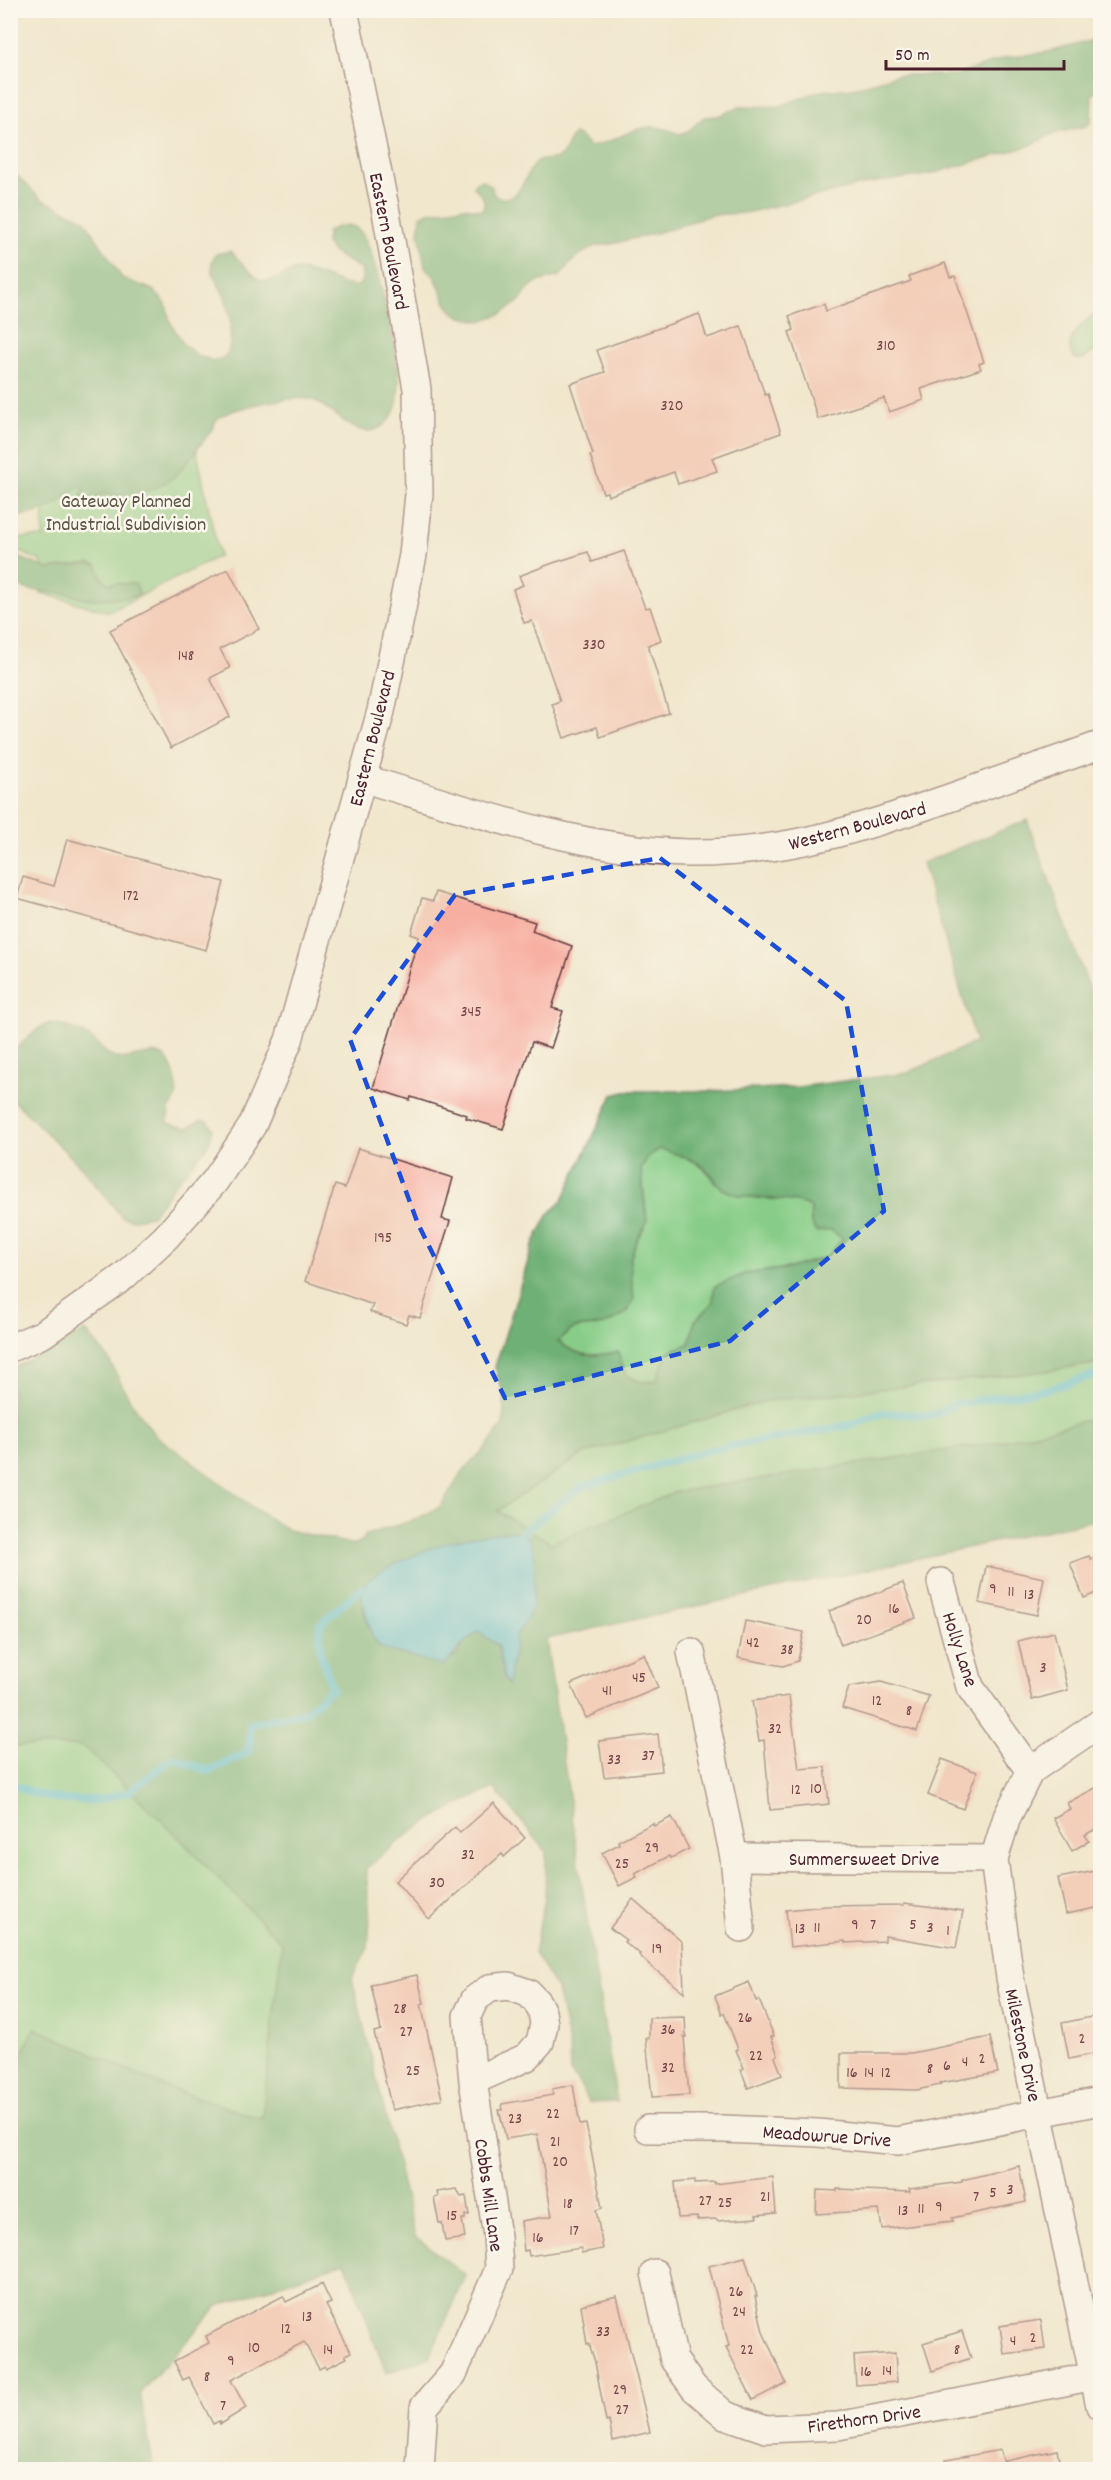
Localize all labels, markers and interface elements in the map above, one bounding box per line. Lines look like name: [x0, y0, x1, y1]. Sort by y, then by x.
scale bar: [886, 33, 1064, 71]
text: 50 m: [895, 44, 930, 69]
street label: Eastern Boulevard: [360, 170, 414, 313]
house number: 310: [876, 335, 896, 358]
house number: 320: [661, 395, 683, 418]
park label: Gateway Planned Industrial Subdivision: [46, 489, 206, 540]
house number: 330: [583, 634, 605, 657]
house number: 148: [178, 645, 194, 668]
street label: Eastern Boulevard: [343, 668, 404, 810]
street label: Western Boulevard: [786, 796, 930, 860]
house number: 172: [123, 885, 139, 908]
house number: 345: [460, 1001, 482, 1024]
house number: 195: [374, 1227, 392, 1250]
house number: 9: [989, 1578, 997, 1601]
house number: 11: [1007, 1581, 1015, 1604]
house number: 13: [1024, 1584, 1034, 1607]
house number: 16: [888, 1598, 900, 1621]
house number: 20: [856, 1609, 872, 1632]
street label: Holly Lane: [933, 1609, 983, 1691]
house number: 42: [746, 1632, 760, 1655]
house number: 38: [780, 1639, 794, 1662]
house number: 3: [1039, 1657, 1047, 1680]
house number: 45: [632, 1667, 646, 1690]
house number: 41: [602, 1680, 612, 1703]
house number: 12: [872, 1690, 882, 1713]
house number: 8: [906, 1700, 912, 1723]
house number: 32: [768, 1718, 782, 1741]
house number: 37: [641, 1745, 655, 1768]
house number: 33: [607, 1749, 621, 1772]
house number: 10: [810, 1778, 822, 1801]
house number: 12: [791, 1779, 801, 1802]
house number: 29: [645, 1837, 659, 1860]
house number: 32: [461, 1844, 475, 1867]
street label: Summersweet Drive: [789, 1847, 939, 1875]
house number: 25: [615, 1853, 629, 1876]
house number: 30: [429, 1872, 445, 1895]
house number: 9: [851, 1914, 859, 1937]
house number: 7: [870, 1914, 876, 1937]
house number: 5: [909, 1914, 917, 1937]
house number: 11: [813, 1917, 821, 1940]
house number: 3: [926, 1917, 934, 1940]
house number: 13: [795, 1918, 805, 1941]
house number: 1: [946, 1920, 950, 1943]
house number: 19: [652, 1938, 662, 1961]
street label: Milestone Drive: [995, 1987, 1047, 2105]
house number: 28: [393, 1998, 407, 2021]
house number: 26: [738, 2007, 753, 2030]
house number: 36: [661, 2019, 676, 2042]
house number: 27: [399, 2021, 413, 2044]
house number: 2: [1079, 2028, 1086, 2051]
house number: 22: [749, 2045, 763, 2068]
house number: 2: [979, 2048, 986, 2071]
house number: 4: [962, 2051, 968, 2074]
house number: 6: [943, 2055, 951, 2078]
house number: 32: [661, 2057, 675, 2080]
house number: 8: [927, 2058, 933, 2081]
house number: 25: [406, 2060, 420, 2083]
house number: 16: [846, 2062, 858, 2085]
house number: 14: [864, 2062, 874, 2085]
house number: 12: [881, 2062, 891, 2085]
house number: 22: [546, 2103, 560, 2126]
house number: 23: [508, 2108, 522, 2131]
street label: Meadowrue Drive: [761, 2120, 892, 2156]
house number: 21: [550, 2131, 560, 2154]
street label: Cobbs Mill Lane: [465, 2137, 509, 2254]
house number: 20: [552, 2151, 568, 2174]
house number: 3: [1006, 2179, 1014, 2202]
house number: 5: [989, 2182, 997, 2205]
house number: 21: [760, 2186, 770, 2209]
house number: 7: [973, 2186, 979, 2209]
house number: 27: [698, 2190, 712, 2213]
house number: 25: [718, 2192, 732, 2215]
house number: 18: [563, 2193, 573, 2216]
house number: 9: [935, 2196, 943, 2219]
house number: 11: [917, 2198, 925, 2221]
house number: 13: [898, 2200, 908, 2223]
house number: 15: [447, 2205, 457, 2228]
house number: 17: [569, 2220, 579, 2243]
house number: 16: [532, 2227, 544, 2250]
house number: 26: [729, 2281, 744, 2304]
house number: 24: [732, 2301, 746, 2324]
house number: 13: [302, 2306, 312, 2329]
house number: 12: [281, 2318, 291, 2341]
house number: 33: [596, 2321, 610, 2344]
house number: 2: [1030, 2327, 1037, 2350]
house number: 4: [1010, 2330, 1016, 2353]
house number: 10: [248, 2337, 260, 2360]
house number: 14: [323, 2339, 333, 2362]
house number: 22: [740, 2339, 754, 2362]
house number: 8: [954, 2339, 960, 2362]
house number: 9: [227, 2350, 235, 2373]
house number: 14: [882, 2360, 892, 2383]
house number: 16: [860, 2361, 872, 2384]
house number: 8: [204, 2366, 210, 2389]
house number: 29: [613, 2379, 627, 2402]
house number: 7: [220, 2395, 226, 2418]
house number: 27: [615, 2399, 629, 2422]
street label: Firethorn Drive: [806, 2399, 923, 2443]

